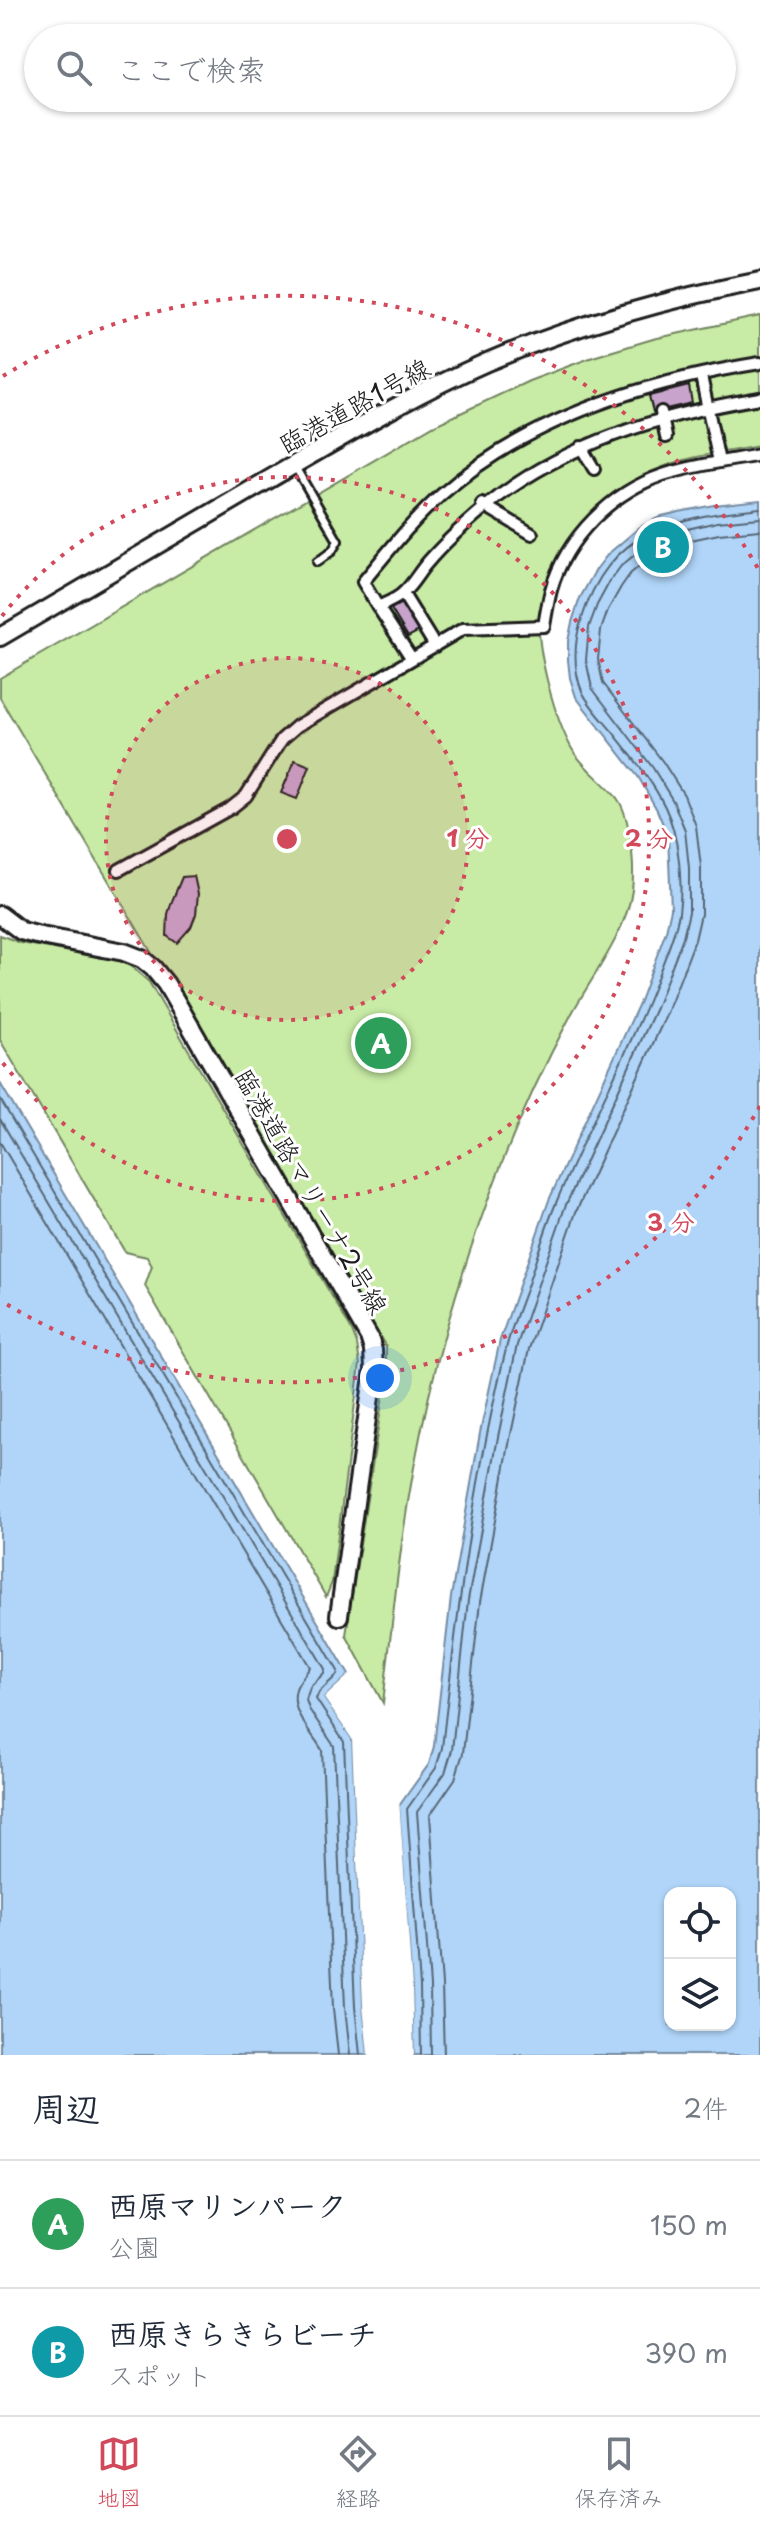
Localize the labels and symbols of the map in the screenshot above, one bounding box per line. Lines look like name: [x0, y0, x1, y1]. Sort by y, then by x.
street label: 臨港道路1号線: [271, 347, 437, 463]
pin: B: [637, 517, 689, 577]
text: 1 分: [446, 819, 490, 855]
text: 2 分: [625, 819, 673, 855]
centre of rings: [273, 825, 301, 853]
pin: A: [355, 1013, 407, 1073]
street label: 臨港道路マリーナ2号線: [226, 1061, 398, 1321]
text: 3 分: [647, 1203, 695, 1239]
your location: [360, 1358, 400, 1398]

